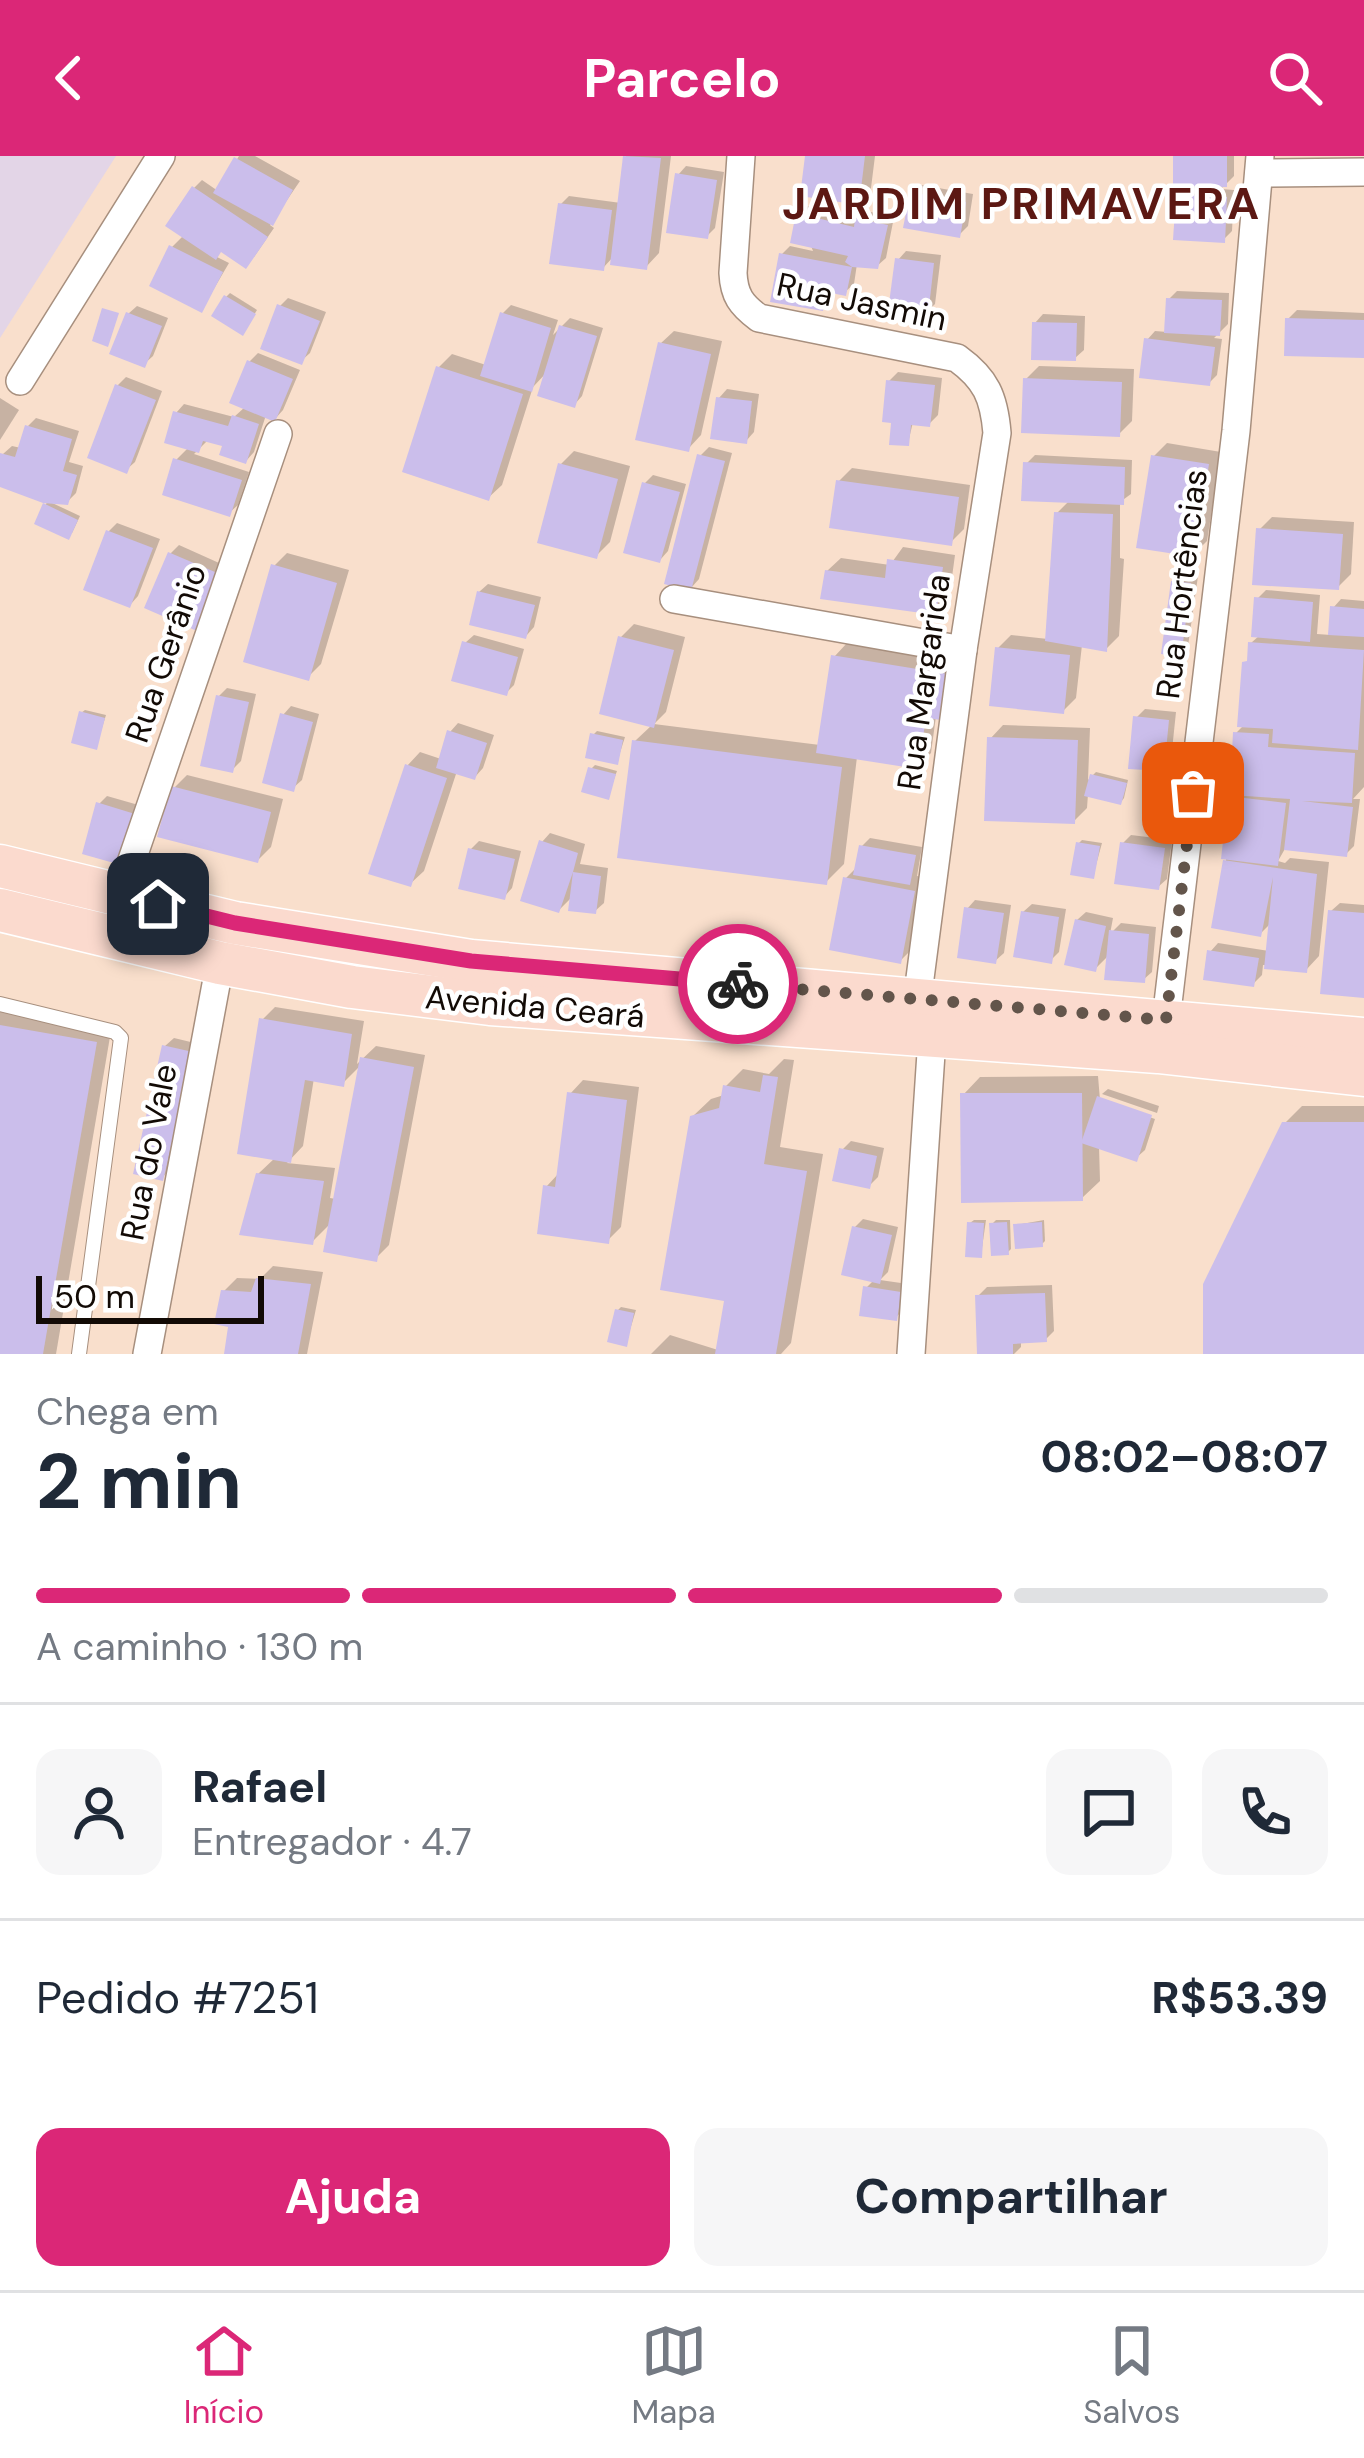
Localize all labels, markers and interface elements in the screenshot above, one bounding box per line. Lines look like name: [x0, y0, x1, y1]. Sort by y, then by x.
text: Parcelo: [583, 43, 781, 114]
icon: back: [36, 45, 102, 111]
icon: search: [1262, 45, 1328, 111]
district label: JARDIM PRIMAVERA: [782, 174, 1262, 233]
street label: Rua Jasmin: [773, 263, 951, 340]
street label: Rua Hortências: [1146, 467, 1217, 701]
street label: Rua Gerânio: [115, 558, 216, 748]
street label: Rua Margarida: [887, 571, 960, 793]
pin: [1142, 742, 1244, 844]
icon: bag: [1160, 760, 1226, 826]
pin: [107, 853, 209, 955]
icon: home: [125, 871, 191, 937]
courier: [678, 924, 798, 1044]
icon: bike: [705, 951, 771, 1017]
street label: Avenida Ceará: [423, 975, 647, 1038]
street label: Rua do Vale: [110, 1060, 187, 1244]
scale bar: [36, 1270, 264, 1323]
text: 50 m: [54, 1275, 135, 1318]
text: Chega em: [36, 1386, 219, 1437]
text: 08:02–08:07: [1040, 1427, 1328, 1486]
text: 2 min: [36, 1431, 242, 1532]
text: A caminho · 130 m: [36, 1621, 363, 1672]
button: person: [36, 1749, 162, 1875]
button: chat: [1046, 1749, 1172, 1875]
button: phone: [1202, 1749, 1328, 1875]
text: Rafael: [192, 1757, 327, 1816]
text: Entregador · 4.7: [192, 1816, 472, 1867]
text: Pedido #7251: [36, 1968, 319, 2027]
text: R$53.39: [1151, 1968, 1328, 2027]
button: Ajuda: [36, 2128, 670, 2266]
button: Compartilhar: [694, 2128, 1328, 2266]
tab: Início: [184, 2318, 264, 2433]
tab: Mapa: [631, 2318, 716, 2433]
tab: Salvos: [1083, 2318, 1180, 2433]

